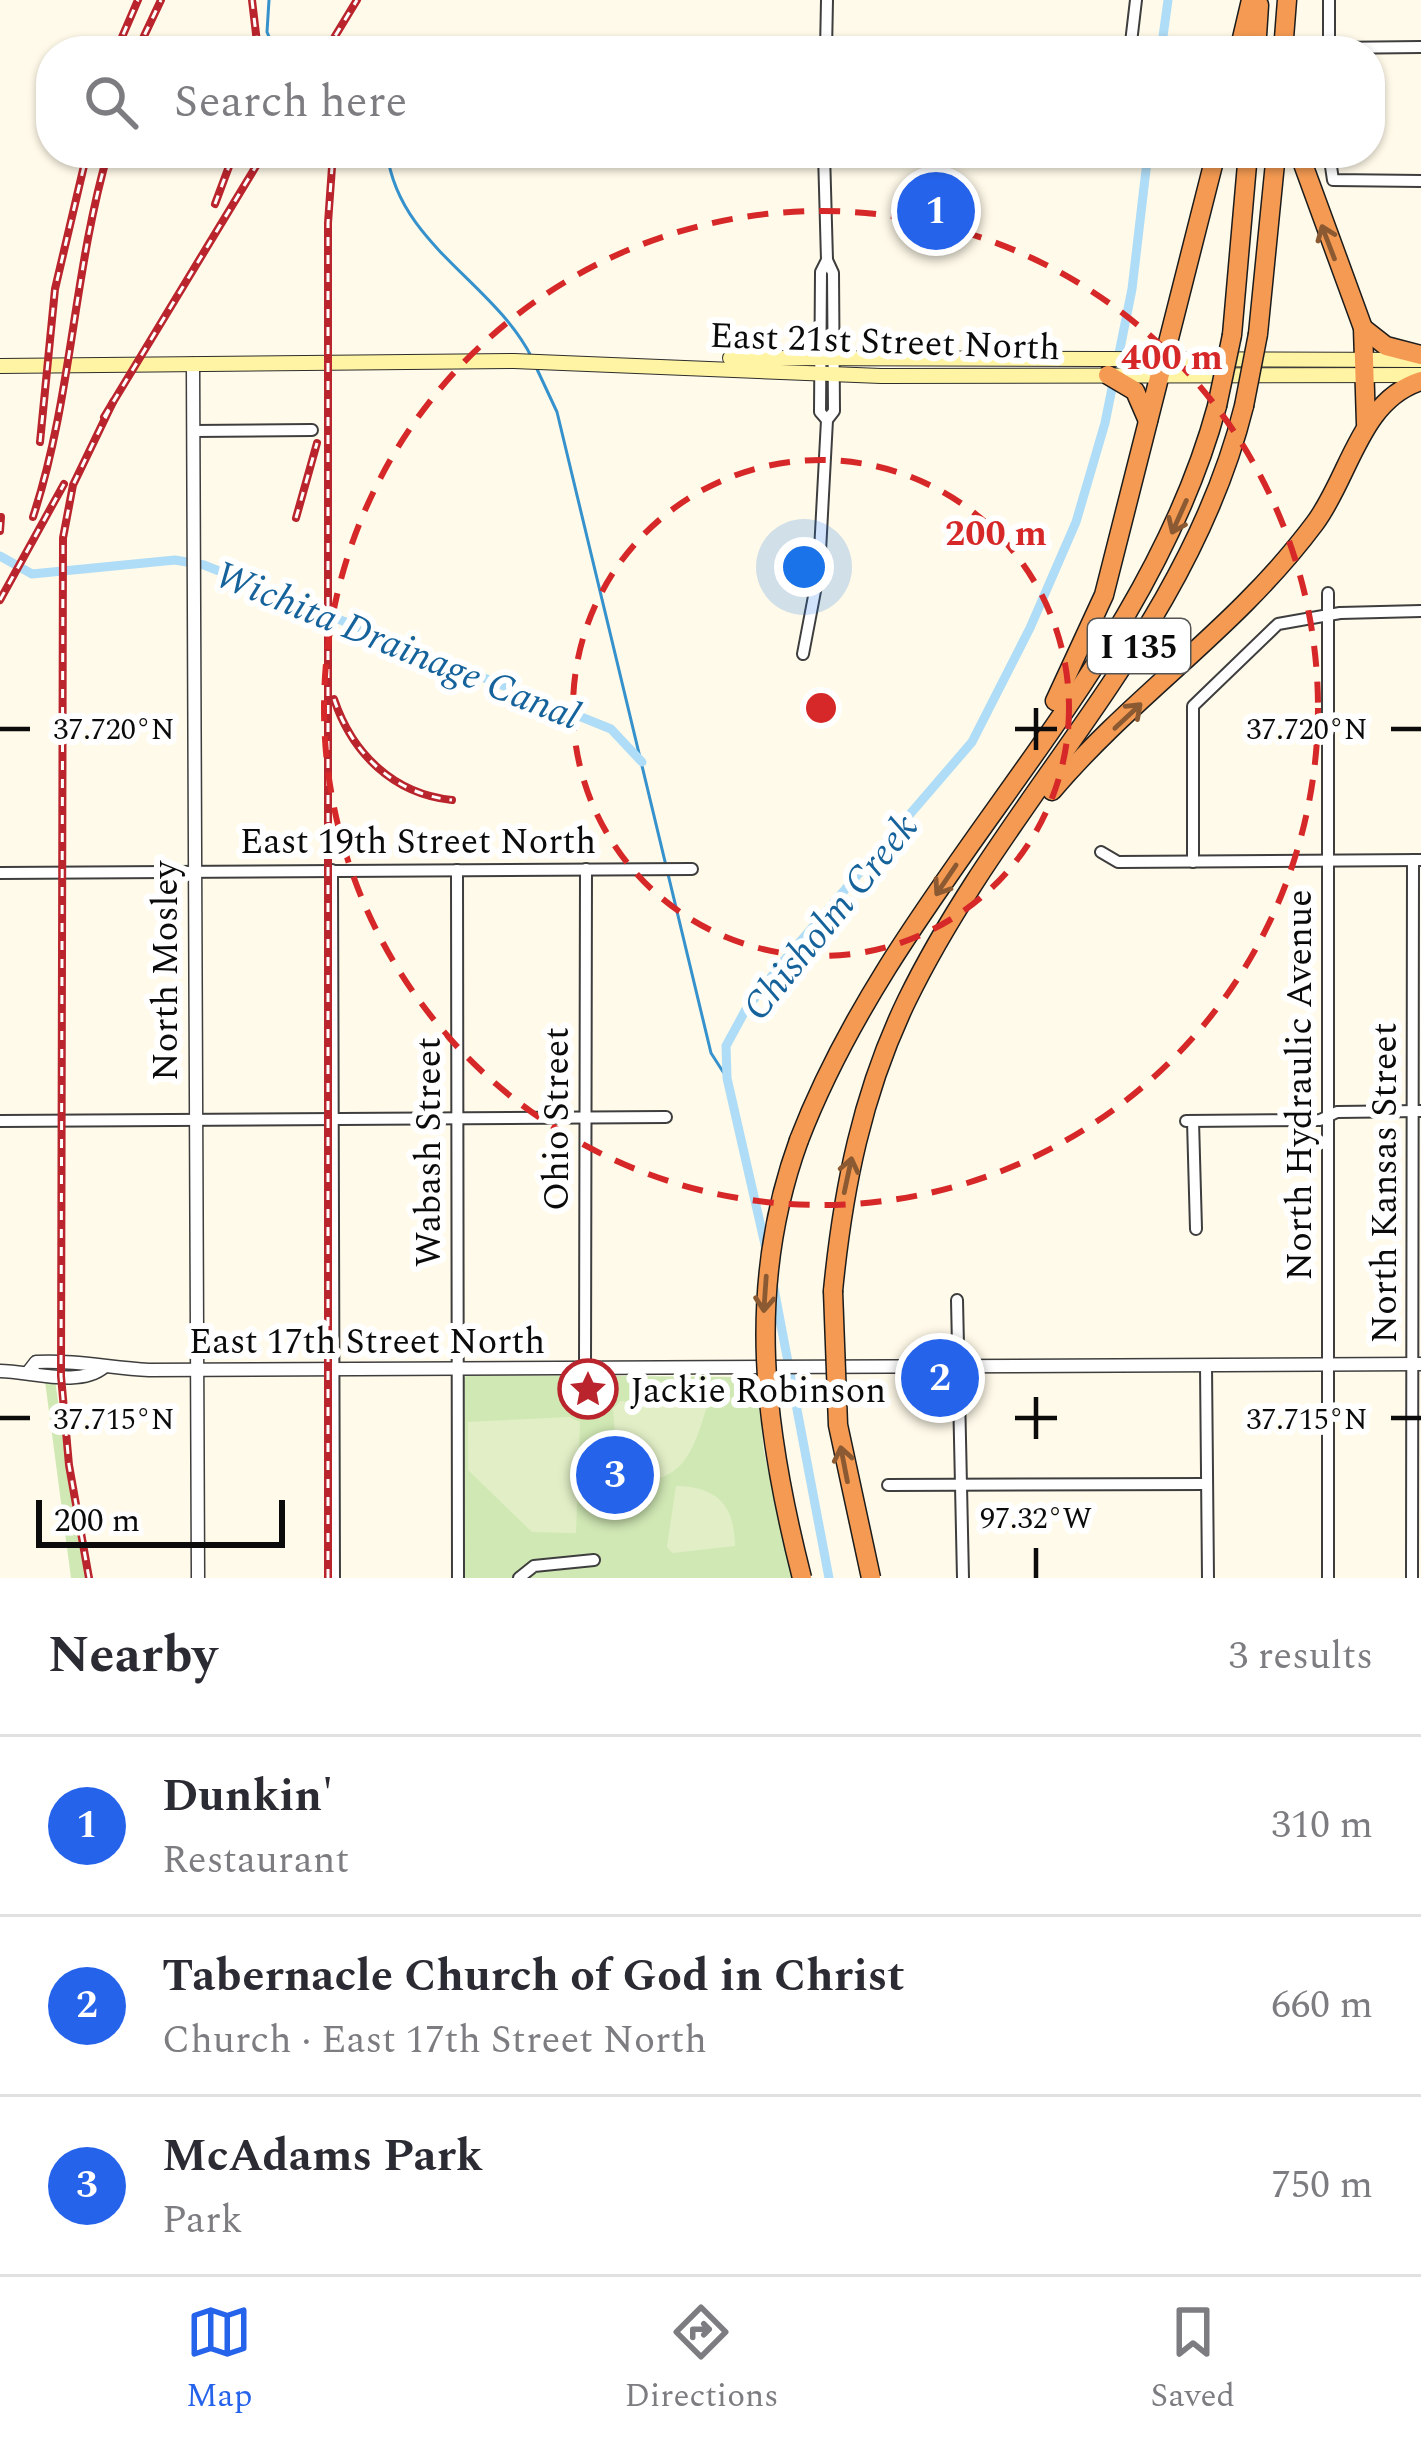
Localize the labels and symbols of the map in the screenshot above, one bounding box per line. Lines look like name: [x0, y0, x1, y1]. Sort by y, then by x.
pin: 1: [897, 166, 975, 256]
one-way arrow: [1316, 224, 1337, 261]
street label: East 21st Street North: [709, 309, 1061, 376]
text: 400 m: [1121, 331, 1223, 386]
one-way arrow: [1166, 498, 1188, 534]
text: 200 m: [945, 507, 1047, 562]
your location: [774, 537, 834, 597]
water label: Wichita Drainage Canal: [206, 546, 589, 747]
road number: I 135: [1088, 619, 1190, 673]
centre of rings: [800, 687, 842, 729]
one-way arrow: [1112, 703, 1142, 731]
text: 37.720°N: [53, 707, 175, 753]
text: 37.720°N: [1246, 707, 1368, 753]
water label: Chisholm Creek: [729, 801, 933, 1034]
street label: East 19th Street North: [240, 815, 596, 870]
street label: North Mosley: [139, 859, 194, 1081]
one-way arrow: [934, 863, 959, 896]
street label: North Hydraulic Avenue: [1273, 889, 1328, 1281]
street label: North Kansas Street: [1358, 1022, 1413, 1344]
street label: Ohio Street: [530, 1027, 585, 1211]
street label: Wabash Street: [402, 1037, 457, 1267]
one-way arrow: [837, 1156, 860, 1194]
one-way arrow: [753, 1274, 776, 1313]
street label: East 17th Street North: [189, 1315, 545, 1370]
pin: 2: [901, 1333, 979, 1423]
place icon: Jackie Robinson: [557, 1358, 619, 1420]
place label: Jackie Robinson: [630, 1364, 886, 1419]
text: 37.715°N: [53, 1397, 175, 1443]
text: 37.715°N: [1246, 1397, 1368, 1443]
pin: 3: [576, 1430, 654, 1520]
one-way arrow: [832, 1446, 854, 1485]
scale bar: [36, 1494, 285, 1547]
text: 97.32°W: [980, 1496, 1092, 1542]

